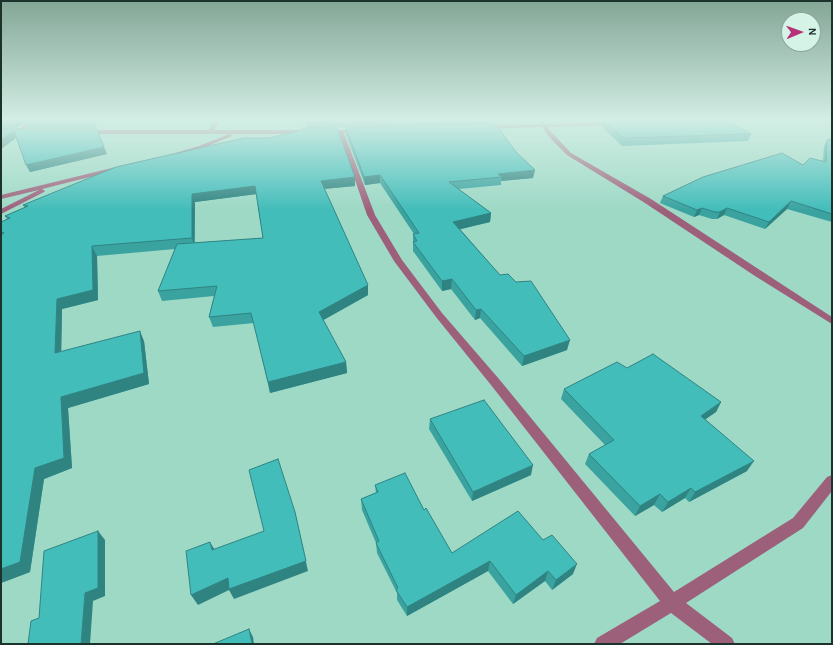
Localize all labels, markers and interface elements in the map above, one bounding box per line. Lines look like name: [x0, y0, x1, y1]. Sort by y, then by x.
north arrow: [781, 12, 821, 52]
text: N: [807, 28, 818, 36]

